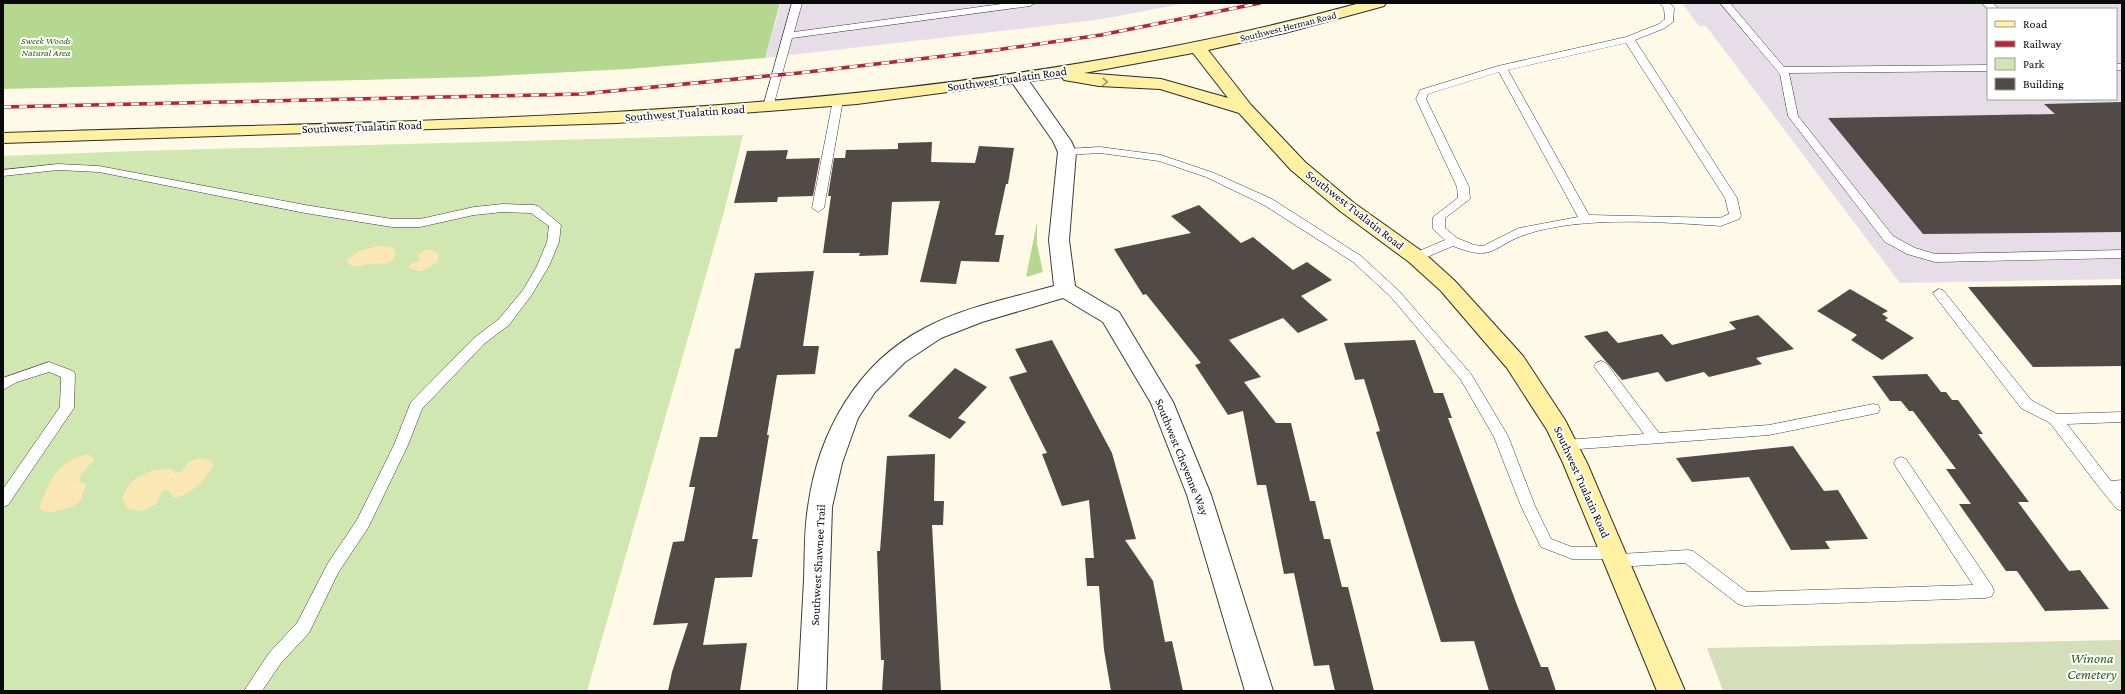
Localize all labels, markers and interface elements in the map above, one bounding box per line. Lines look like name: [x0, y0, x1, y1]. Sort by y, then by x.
legend: [1987, 8, 2117, 100]
street label: Southwest Herman Road: [1239, 9, 1338, 44]
text: Road: [2023, 17, 2048, 31]
park label: Sweek Woods Natural Area: [21, 35, 72, 58]
text: Railway: [2023, 37, 2062, 51]
text: Park: [2023, 57, 2045, 71]
street label: Southwest Tualatin Road: [946, 64, 1068, 94]
one-way arrow: [1102, 77, 1108, 86]
text: Building: [2023, 77, 2064, 91]
street label: Southwest Tualatin Road: [624, 102, 746, 124]
street label: Southwest Tualatin Road: [302, 118, 423, 136]
street label: Southwest Tualatin Road: [1303, 167, 1407, 253]
street label: Southwest Cheyenne Way: [1152, 397, 1212, 518]
street label: Southwest Tualatin Road: [1551, 424, 1613, 541]
street label: Southwest Shawnee Trail: [808, 504, 828, 626]
park label: Winona Cemetery: [2067, 650, 2117, 682]

